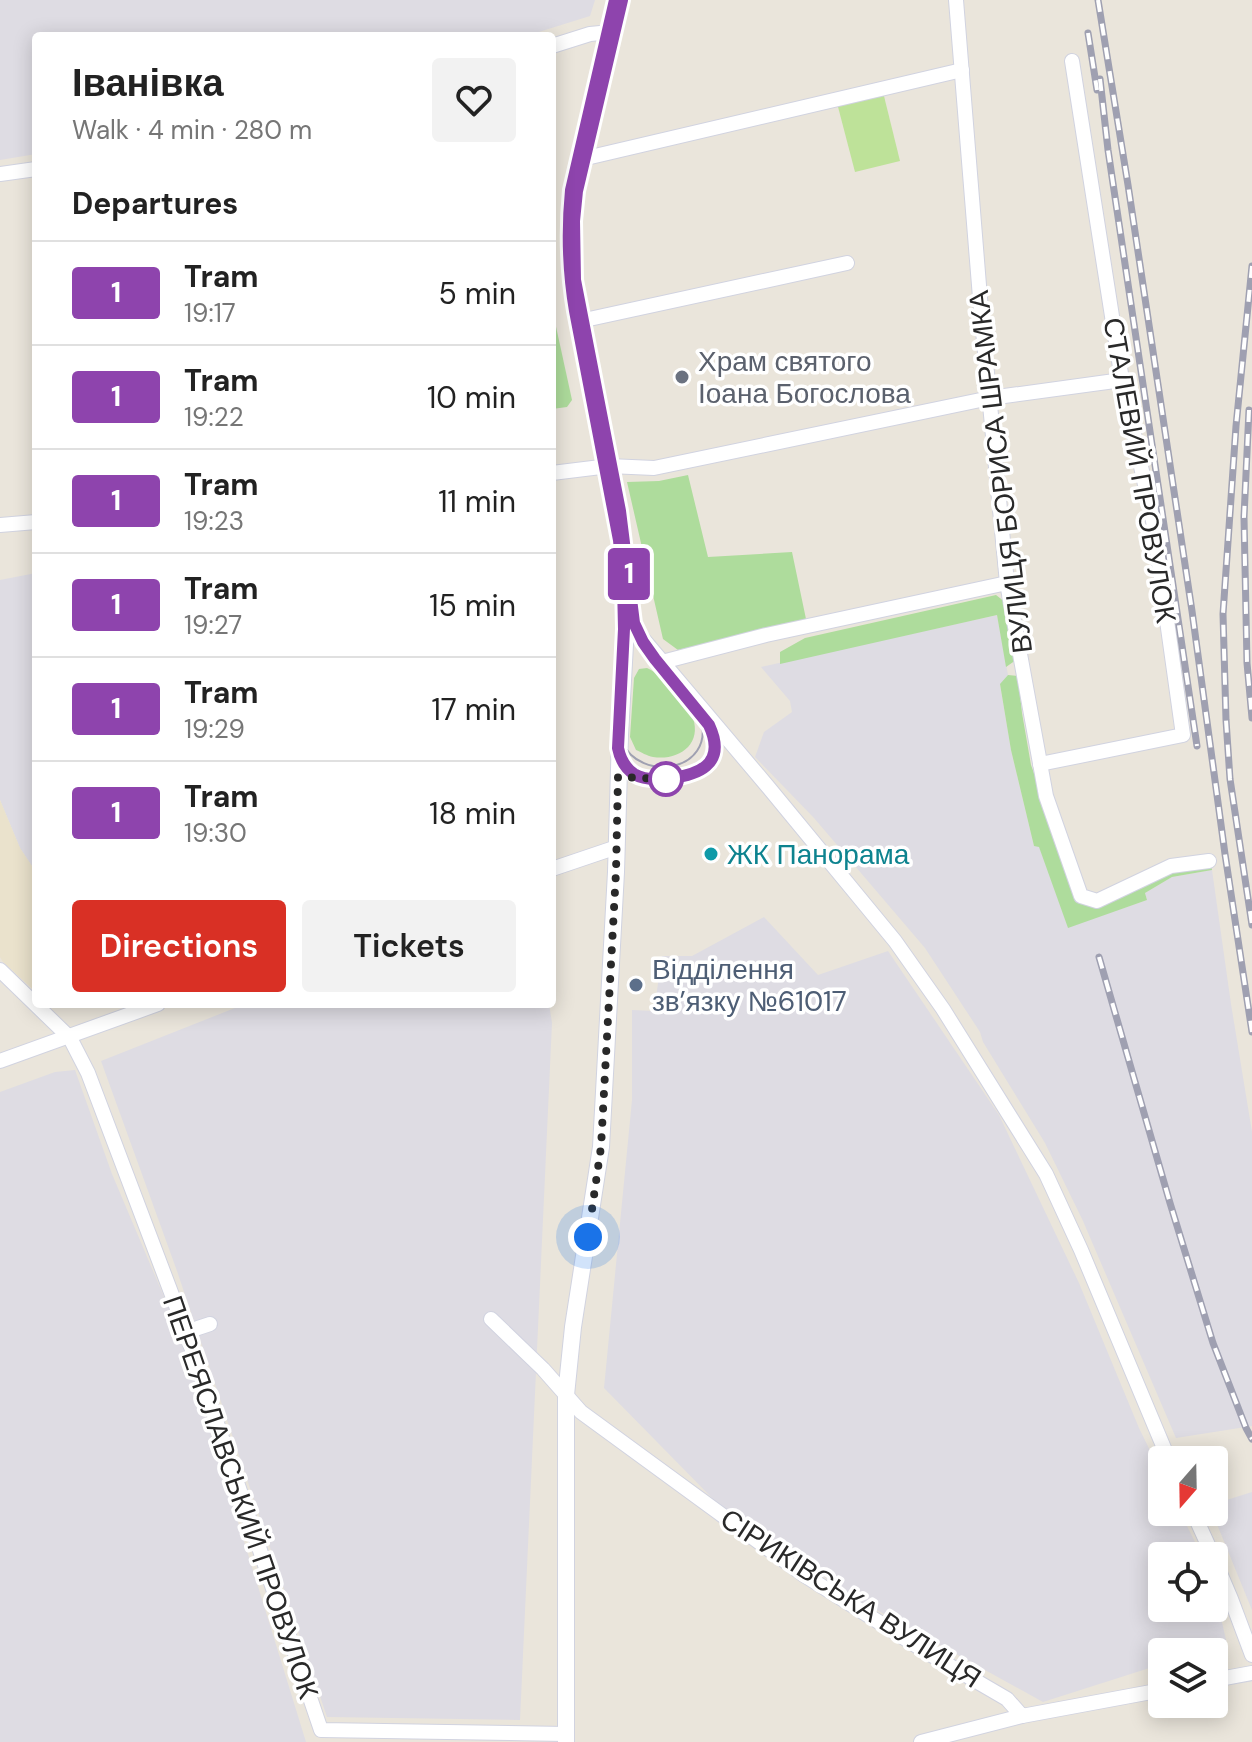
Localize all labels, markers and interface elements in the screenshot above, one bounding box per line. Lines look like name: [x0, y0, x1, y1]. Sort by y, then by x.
text: Іванівка: [72, 58, 224, 108]
button: heart: [432, 58, 516, 142]
text: Walk · 4 min · 280 m: [72, 113, 312, 147]
text: Departures: [72, 184, 238, 223]
text: Tram: [184, 257, 259, 296]
text: 1: [111, 274, 121, 311]
text: 5 min: [439, 274, 516, 313]
street label: ВУЛИЦЯ БОРИСА ШРАМКА: [960, 288, 1041, 655]
text: 19:17: [184, 296, 236, 330]
street label: СТАЛЕВИЙ ПРОВУЛОК: [1094, 315, 1185, 626]
place label: Храм святого Іоана Богослова: [698, 343, 911, 412]
text: Tram: [184, 361, 259, 400]
marker: Храм святого Іоана Богослова: [673, 368, 691, 386]
text: 1: [111, 378, 121, 415]
text: 10 min: [427, 378, 516, 417]
text: 19:22: [184, 400, 244, 434]
text: Tram: [184, 465, 259, 504]
text: 1: [111, 482, 121, 519]
text: 11 min: [438, 482, 516, 521]
text: 19:23: [184, 504, 244, 538]
line badge: 1: [603, 548, 655, 600]
text: 1: [624, 555, 634, 592]
text: Tram: [184, 569, 259, 608]
text: 1: [111, 586, 121, 623]
text: 15 min: [429, 586, 516, 625]
text: 19:27: [184, 608, 242, 642]
text: Tram: [184, 673, 259, 712]
text: 1: [111, 690, 121, 727]
text: 17 min: [431, 690, 516, 729]
text: 19:29: [184, 712, 245, 746]
unlabelled marker: [649, 762, 683, 796]
text: Tram: [184, 777, 259, 816]
text: 1: [111, 794, 121, 831]
text: 18 min: [429, 794, 516, 833]
text: 19:30: [184, 816, 247, 850]
place label: ЖК Панорама: [727, 836, 910, 873]
marker: ЖК Панорама: [702, 845, 720, 863]
button: Directions: [72, 900, 286, 992]
button: Tickets: [302, 900, 516, 992]
place label: Відділення зв’язку №61017: [652, 951, 847, 1020]
marker: Відділення зв’язку №61017: [627, 976, 645, 994]
your location: [568, 1217, 608, 1257]
street label: ПЕРЕЯСЛАВСЬКИЙ ПРОВУЛОК: [154, 1291, 327, 1704]
north arrow: [1148, 1446, 1228, 1526]
map controls: [1148, 1446, 1228, 1718]
street label: СІРИКІВСЬКА ВУЛИЦЯ: [713, 1500, 988, 1697]
button: locate: [1148, 1542, 1228, 1622]
button: layers: [1148, 1638, 1228, 1718]

